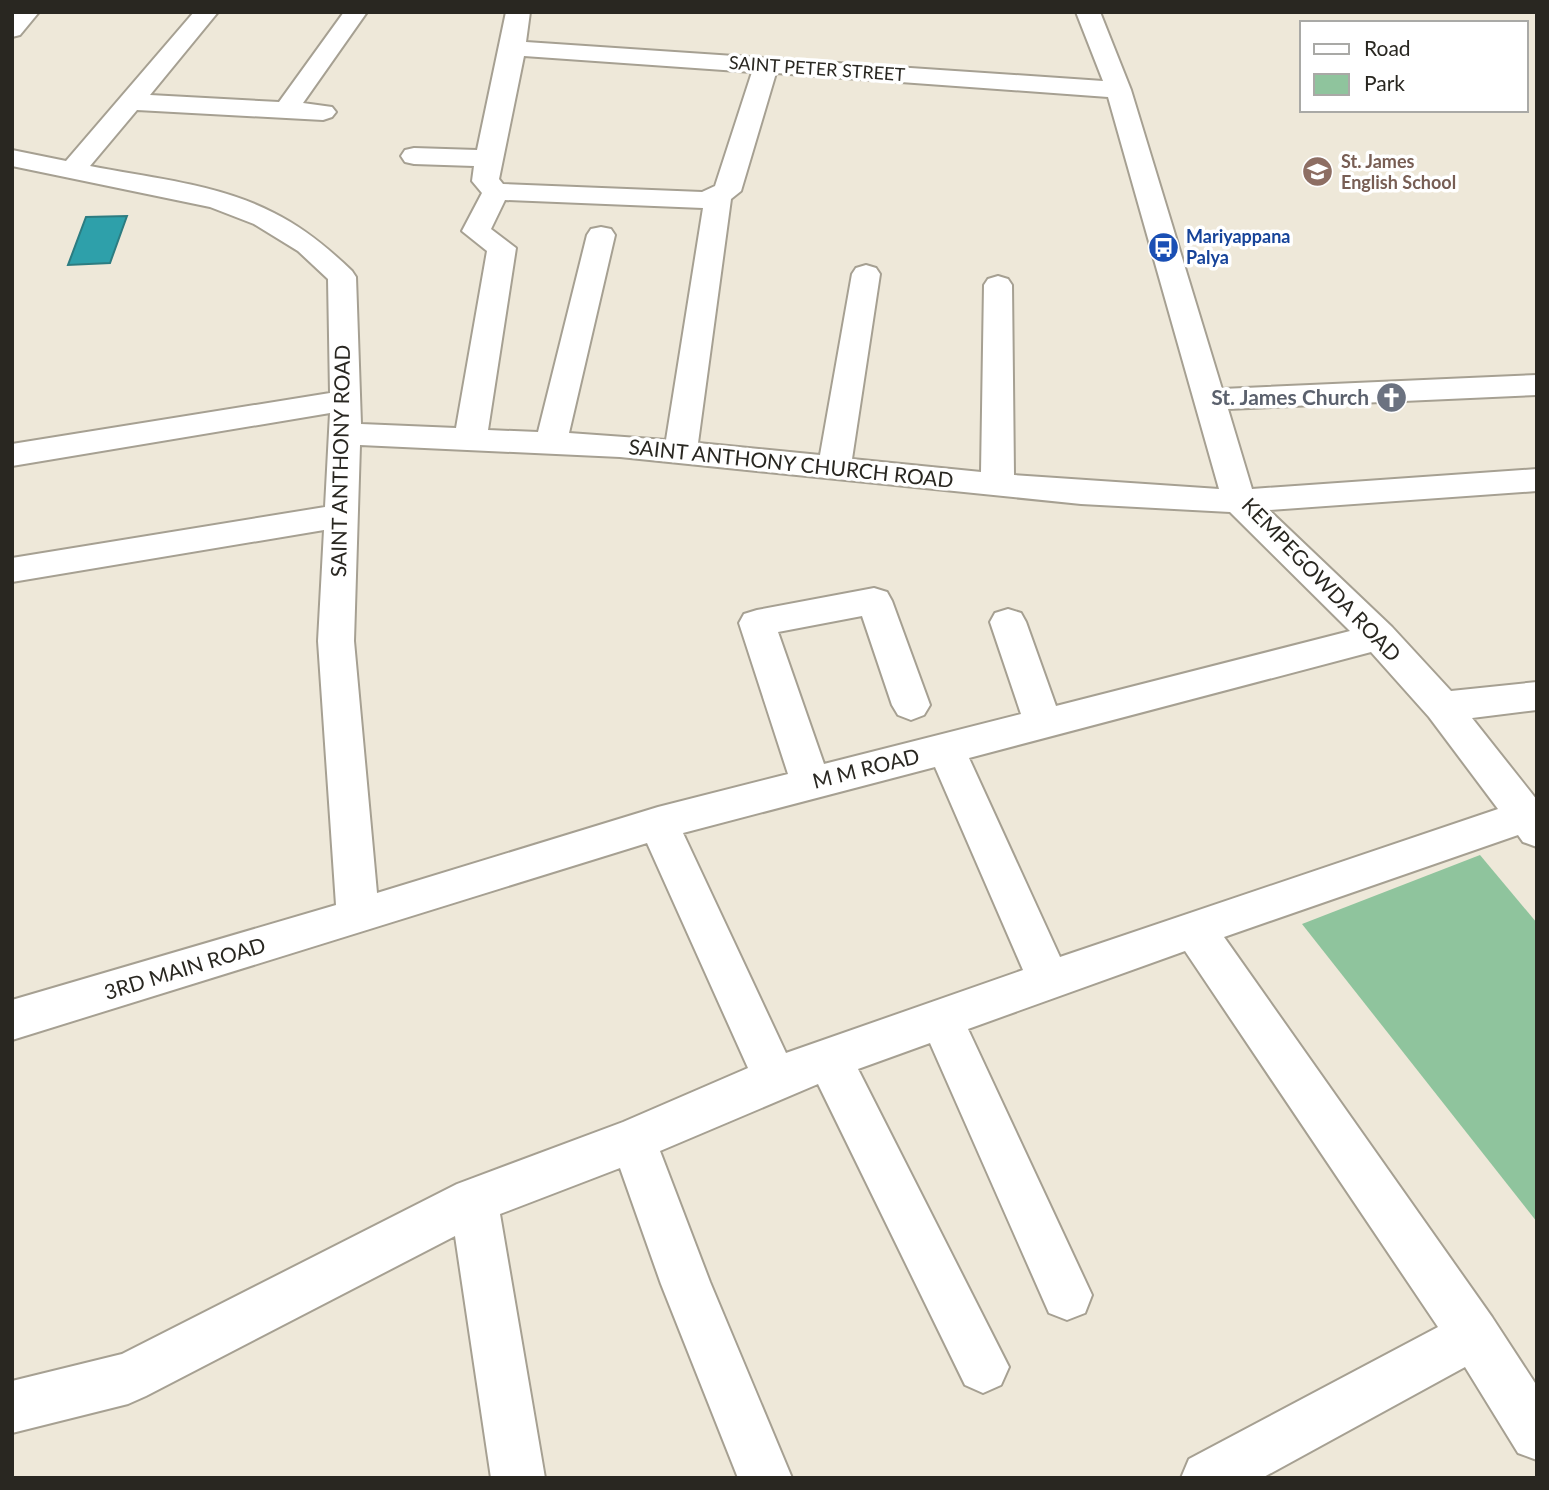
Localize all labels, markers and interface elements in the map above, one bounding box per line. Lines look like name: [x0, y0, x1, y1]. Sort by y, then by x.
legend: [1300, 21, 1528, 112]
text: Road: [1364, 35, 1411, 60]
street label: SAINT PETER STREET: [728, 51, 906, 85]
text: Park: [1364, 70, 1405, 95]
place label: St. James English School: [1341, 150, 1456, 193]
school or university icon: St. James English School: [1301, 155, 1335, 189]
place label: Mariyappana Palya: [1186, 225, 1291, 268]
bus stop icon: Mariyappana Palya: [1146, 230, 1180, 264]
street label: SAINT ANTHONY ROAD: [325, 345, 354, 577]
church icon: St. James Church: [1375, 381, 1409, 415]
place label: St. James Church: [1211, 384, 1369, 409]
street label: SAINT ANTHONY CHURCH ROAD: [628, 433, 955, 492]
street label: KEMPEGOWDA ROAD: [1237, 492, 1407, 666]
street label: M M ROAD: [810, 742, 922, 793]
street label: 3RD MAIN ROAD: [101, 931, 268, 1004]

